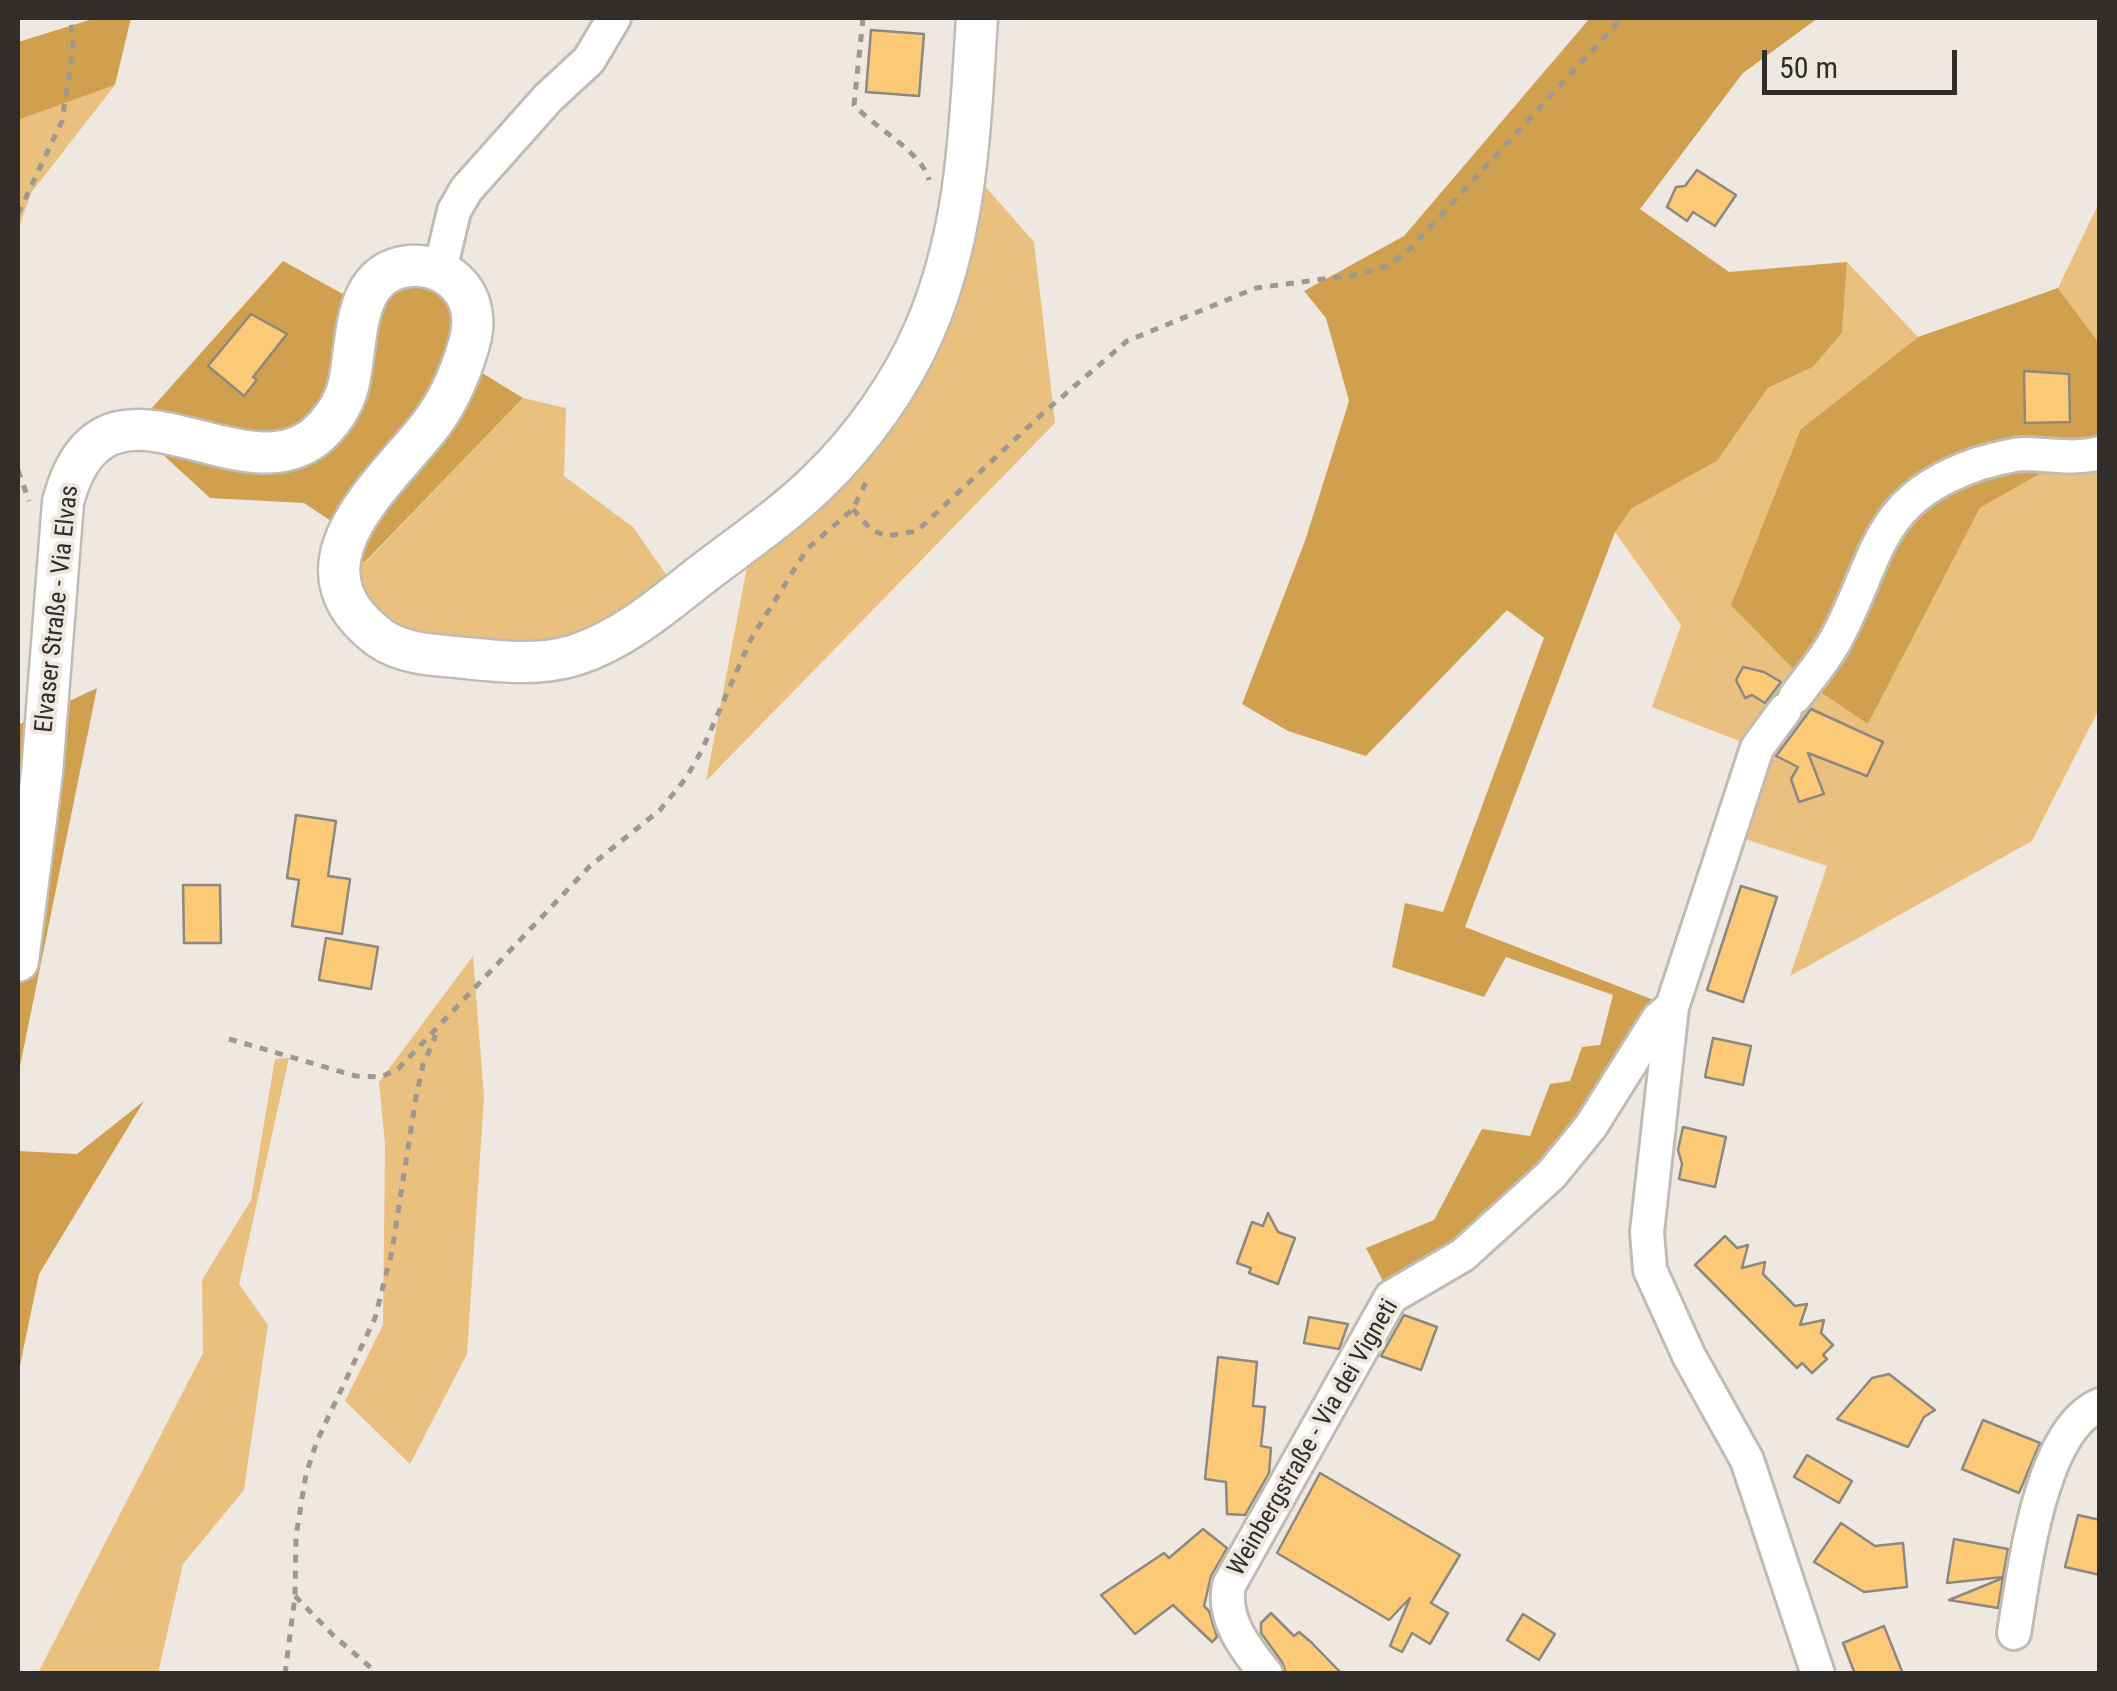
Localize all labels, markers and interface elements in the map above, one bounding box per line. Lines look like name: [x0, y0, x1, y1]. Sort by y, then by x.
scale bar: [1767, 30, 1962, 92]
text: 50 m: [1779, 50, 1838, 85]
street label: Elvaser Straße - Via Elvas: [30, 484, 86, 734]
street label: Weinbergstraße - Via dei Vigneti: [1222, 1294, 1406, 1582]

